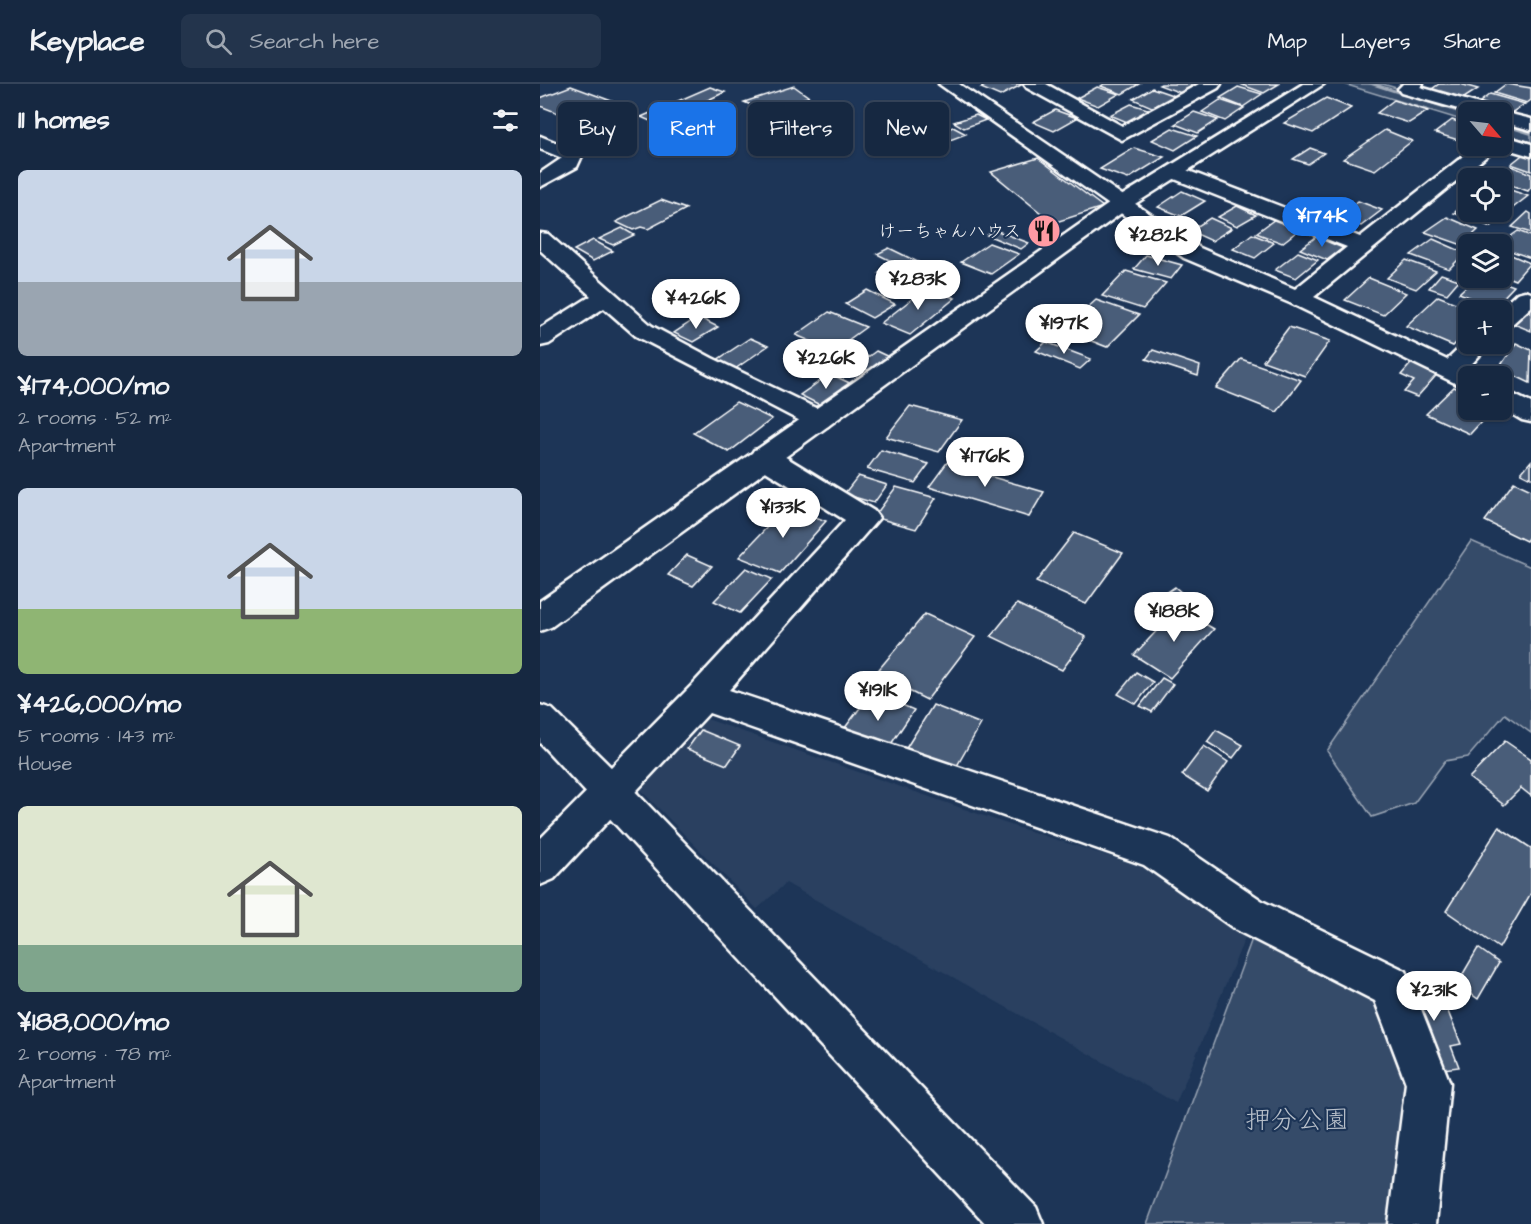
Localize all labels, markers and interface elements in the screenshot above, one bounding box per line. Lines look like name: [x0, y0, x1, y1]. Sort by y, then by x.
search box: [181, 14, 601, 68]
text: Keyplace: [30, 22, 145, 61]
icon: search: [202, 25, 235, 58]
text: Search here: [250, 26, 379, 57]
text: Map: [1267, 27, 1307, 56]
text: Layers: [1340, 27, 1410, 56]
text: Share: [1443, 27, 1501, 56]
text: 11 homes: [18, 102, 110, 138]
chip: Buy: [558, 102, 637, 156]
chip: Rent: [649, 102, 736, 156]
chip: Filters: [748, 102, 853, 156]
chip: New: [865, 102, 949, 156]
north arrow: [1458, 102, 1512, 156]
map controls: [1458, 102, 1512, 420]
icon: filters: [489, 104, 522, 137]
button: locate: [1458, 168, 1512, 222]
pin: ¥174K: [1280, 197, 1364, 248]
text: ¥174K: [1296, 202, 1348, 230]
icon: home: [216, 209, 324, 317]
restaurant icon: けーちゃんハウス: [1026, 213, 1062, 249]
pin: ¥282K: [1116, 216, 1200, 267]
place label: けーちゃんハウス: [878, 219, 1021, 244]
text: ¥282K: [1129, 221, 1187, 249]
button: layers: [1458, 234, 1512, 288]
pin: ¥283K: [876, 260, 960, 311]
text: ¥283K: [889, 265, 947, 293]
pin: ¥426K: [654, 279, 738, 330]
text: ¥426K: [666, 284, 726, 312]
button: +: [1458, 300, 1512, 354]
pin: ¥197K: [1022, 304, 1106, 355]
text: ¥197K: [1039, 309, 1089, 337]
pin: ¥226K: [784, 339, 868, 390]
text: ¥226K: [797, 344, 855, 372]
button: −: [1458, 366, 1512, 420]
text: ¥174,000/mo: [18, 368, 169, 404]
text: 2 rooms · 52 m²: [18, 404, 172, 432]
text: Apartment: [18, 432, 116, 460]
pin: ¥176K: [943, 437, 1027, 488]
text: ¥176K: [960, 442, 1010, 470]
pin: ¥133K: [741, 488, 825, 539]
text: ¥133K: [760, 493, 806, 521]
icon: home: [216, 527, 324, 635]
pin: ¥188K: [1132, 592, 1216, 643]
text: ¥188K: [1148, 597, 1200, 625]
pin: ¥191K: [836, 671, 920, 722]
text: ¥191K: [858, 676, 898, 704]
text: ¥426,000/mo: [18, 686, 181, 722]
text: 5 rooms · 143 m²: [18, 722, 176, 750]
text: House: [18, 750, 72, 778]
icon: home: [216, 845, 324, 953]
pin: ¥231K: [1392, 971, 1476, 1022]
text: ¥231K: [1411, 976, 1457, 1004]
text: ¥188,000/mo: [18, 1004, 169, 1040]
text: 2 rooms · 78 m²: [18, 1040, 172, 1068]
text: Apartment: [18, 1068, 116, 1096]
park label: 押分公園: [1245, 1102, 1349, 1138]

